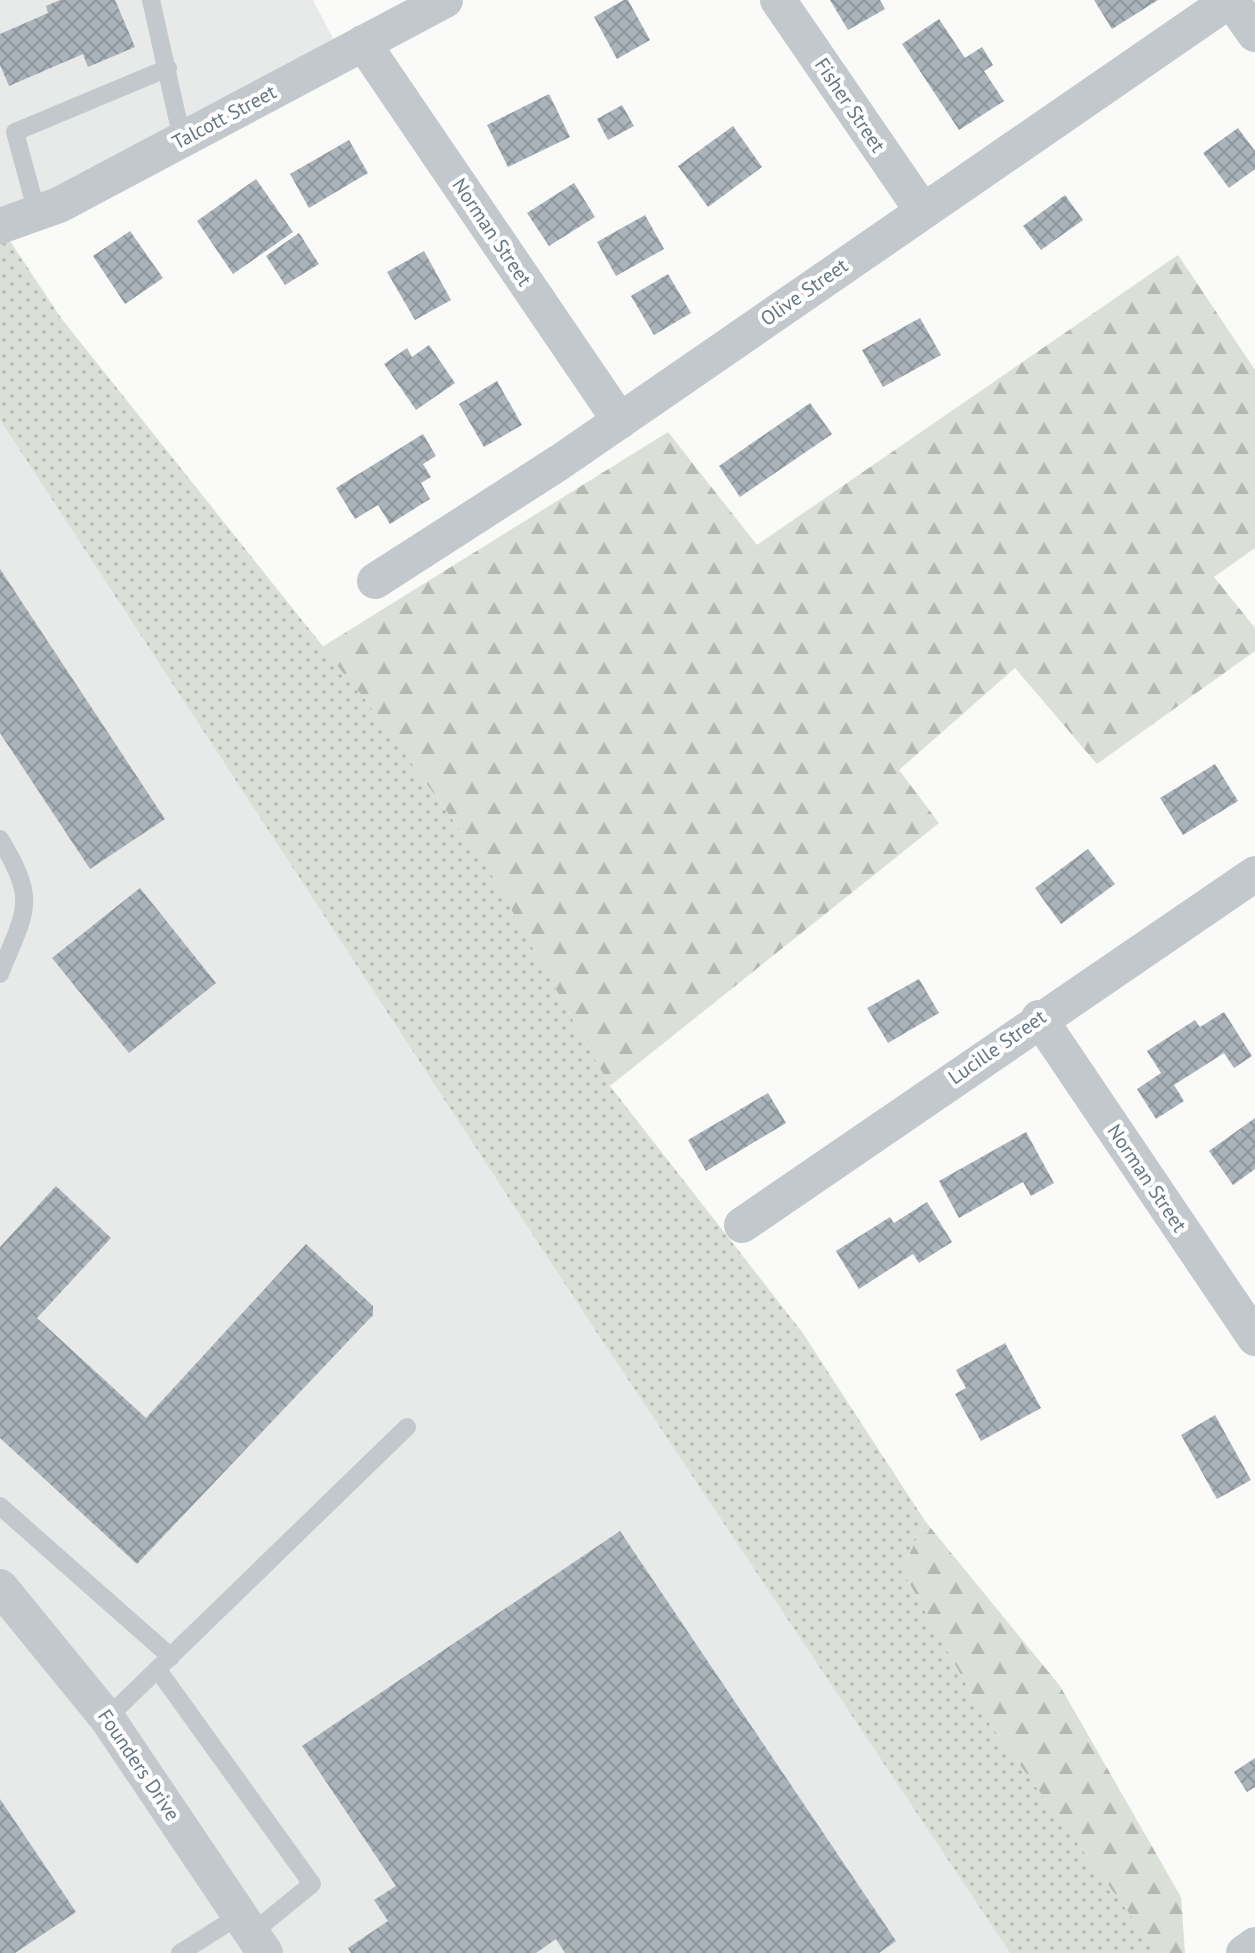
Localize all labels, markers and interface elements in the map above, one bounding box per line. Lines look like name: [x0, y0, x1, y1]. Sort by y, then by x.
street label: Fisher Street: [809, 53, 891, 157]
street label: Talcott Street: [168, 79, 281, 155]
street label: Norman Street: [446, 173, 538, 291]
street label: Olive Street: [755, 252, 853, 332]
street label: Lucille Street: [943, 1004, 1051, 1090]
street label: Norman Street: [1101, 1119, 1193, 1237]
street label: Founders Drive: [92, 1704, 186, 1826]

